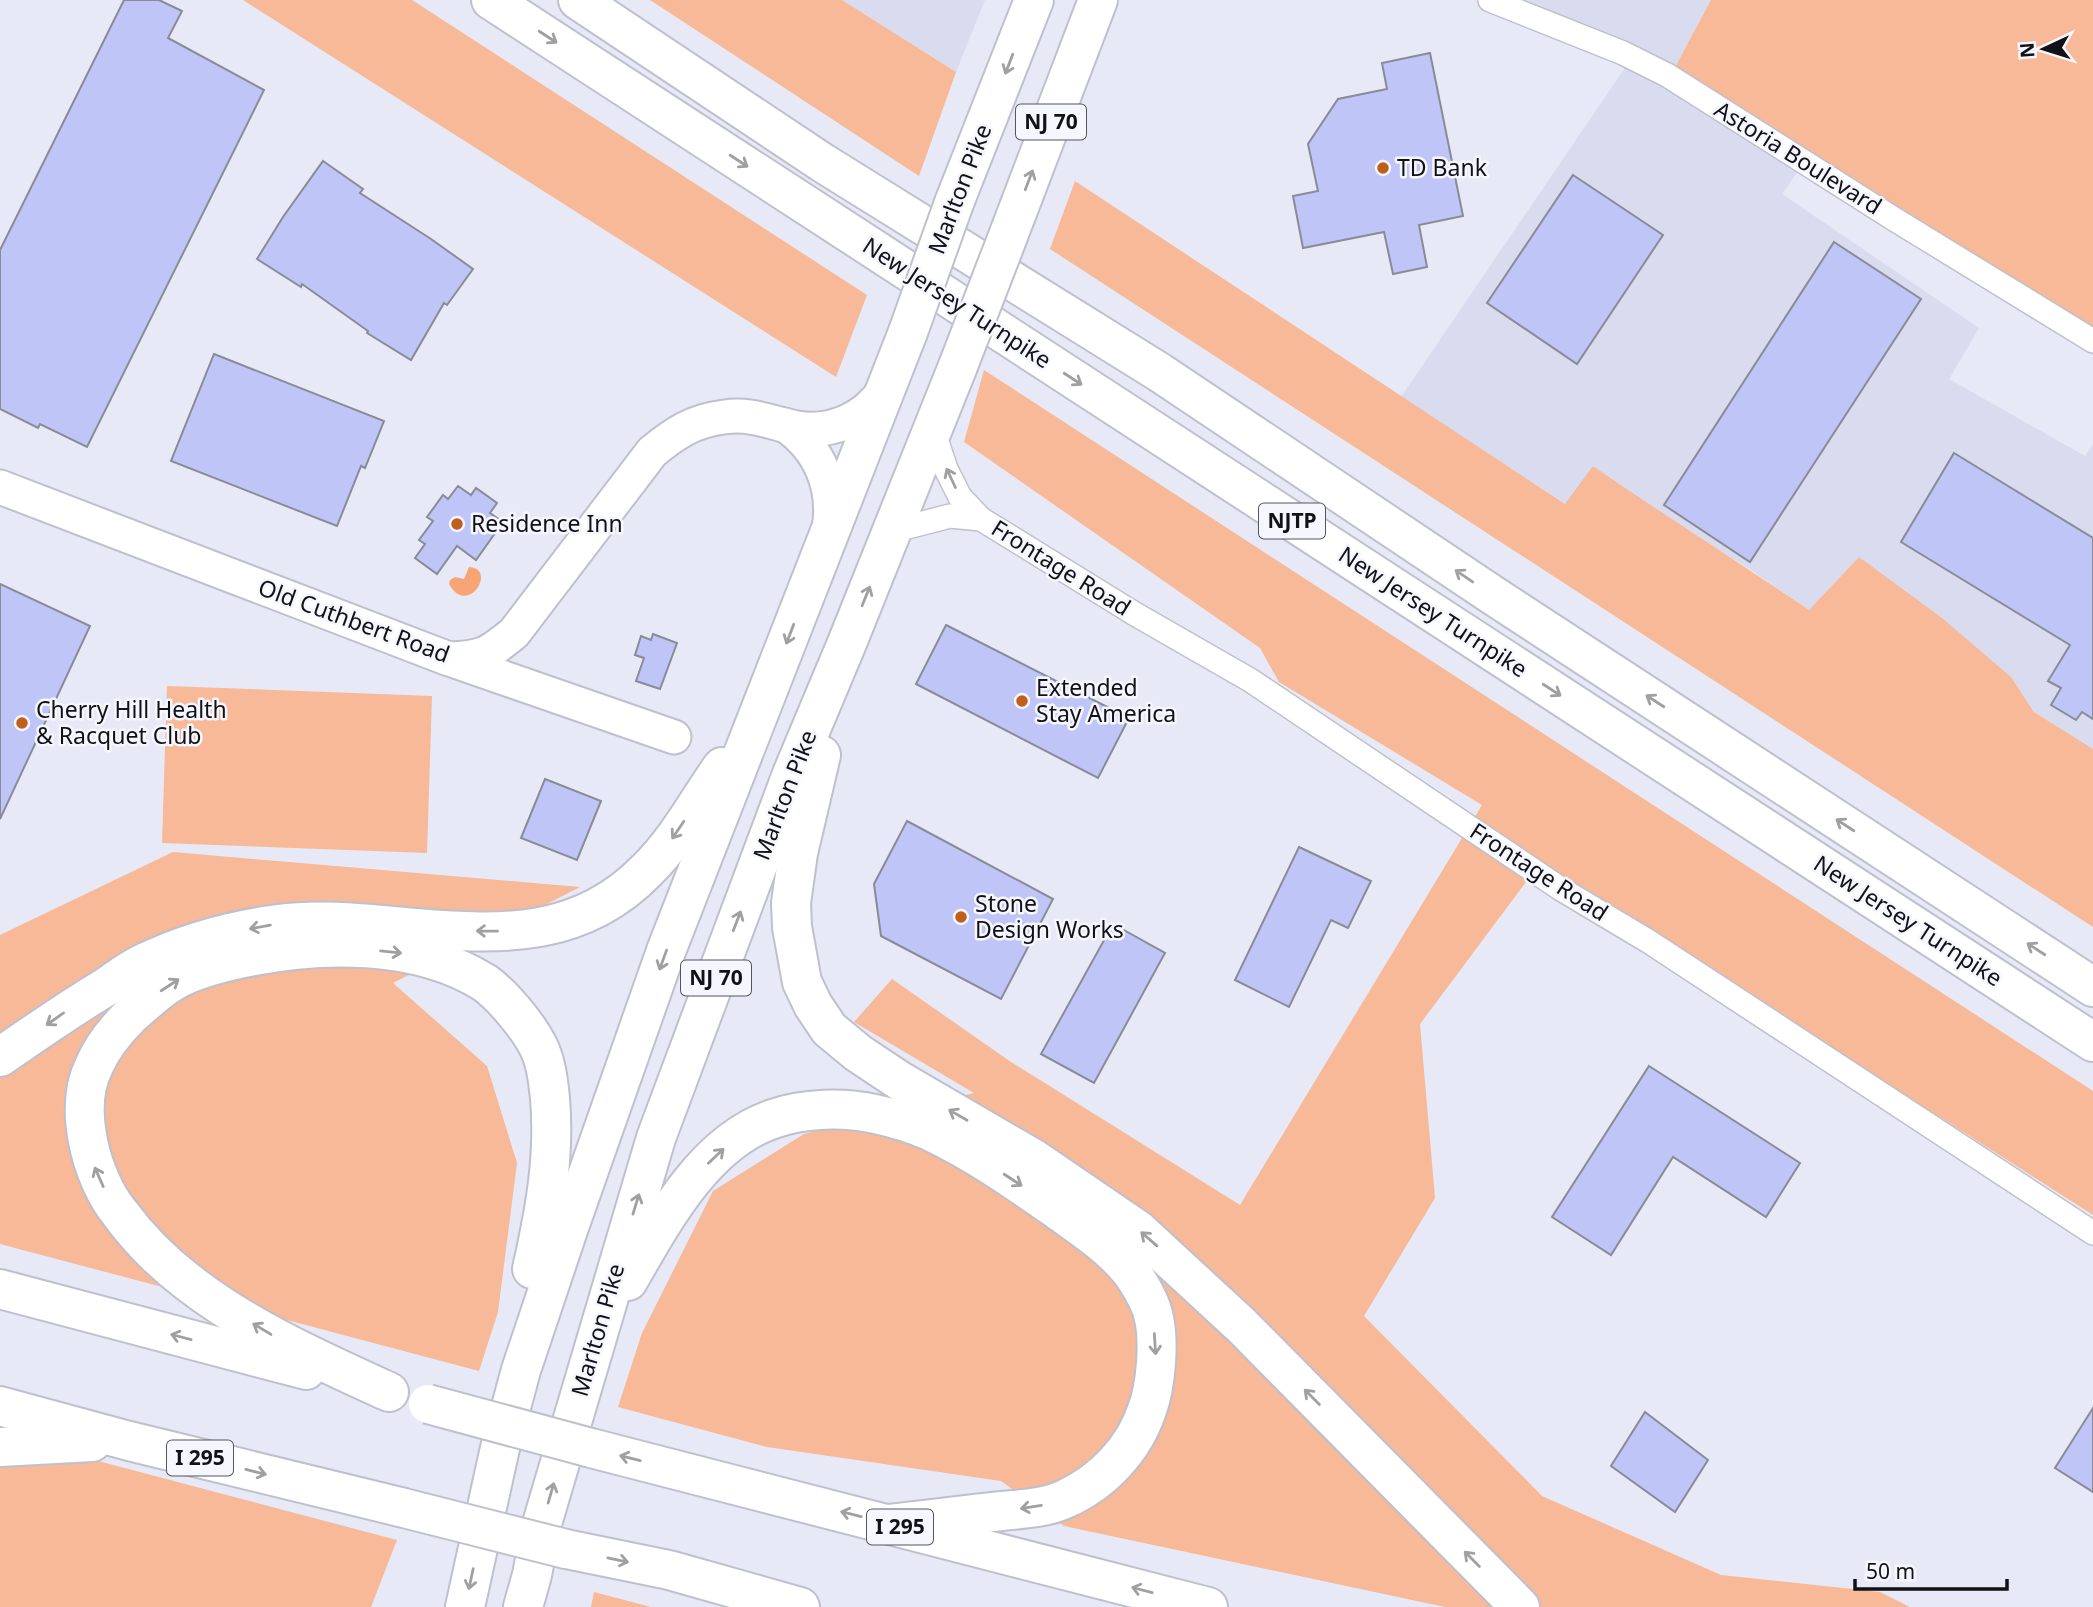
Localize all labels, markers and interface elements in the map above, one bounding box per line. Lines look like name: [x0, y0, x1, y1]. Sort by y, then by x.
north arrow: [2009, 14, 2079, 84]
one-way arrow: [538, 30, 557, 45]
text: N: [2014, 42, 2041, 59]
one-way arrow: [1001, 52, 1014, 74]
street label: Astoria Boulevard: [1709, 93, 1888, 221]
road number: NJ 70: [1016, 104, 1086, 140]
street label: Marlton Pike: [920, 119, 999, 258]
place label: TD Bank: [1397, 151, 1488, 183]
one-way arrow: [729, 154, 748, 168]
marker: TD Bank: [1375, 160, 1391, 176]
one-way arrow: [1024, 170, 1037, 191]
street label: New Jersey Turnpike: [857, 229, 1058, 375]
one-way arrow: [1063, 372, 1083, 386]
one-way arrow: [943, 467, 956, 488]
road number: NJTP: [1259, 504, 1325, 538]
place label: Residence Inn: [471, 507, 623, 539]
street label: Frontage Road: [986, 512, 1137, 623]
marker: Residence Inn: [449, 516, 465, 532]
street label: New Jersey Turnpike: [1333, 538, 1534, 684]
one-way arrow: [1455, 569, 1474, 584]
street label: Old Cuthbert Road: [254, 571, 454, 670]
one-way arrow: [860, 586, 873, 607]
one-way arrow: [782, 623, 795, 645]
place label: Extended Stay America: [1036, 671, 1176, 729]
one-way arrow: [1541, 683, 1561, 697]
place label: Cherry Hill Health & Racquet Club: [36, 693, 227, 751]
marker: Extended Stay America: [1014, 693, 1030, 709]
one-way arrow: [1645, 694, 1665, 708]
marker: Cherry Hill Health & Racquet Club: [14, 715, 30, 731]
street label: Marlton Pike: [745, 725, 824, 864]
street label: Frontage Road: [1464, 815, 1615, 928]
one-way arrow: [1836, 818, 1855, 832]
one-way arrow: [671, 820, 685, 839]
street label: New Jersey Turnpike: [1808, 847, 2009, 993]
place label: Stone Design Works: [975, 887, 1124, 945]
marker: Stone Design Works: [953, 909, 969, 925]
one-way arrow: [732, 911, 744, 933]
one-way arrow: [249, 921, 272, 934]
one-way arrow: [476, 924, 499, 938]
one-way arrow: [2027, 942, 2046, 957]
one-way arrow: [380, 945, 402, 958]
one-way arrow: [656, 948, 668, 970]
road number: NJ 70: [681, 960, 751, 996]
one-way arrow: [160, 977, 180, 991]
one-way arrow: [46, 1012, 65, 1026]
one-way arrow: [949, 1108, 969, 1122]
one-way arrow: [707, 1148, 725, 1164]
one-way arrow: [92, 1166, 105, 1188]
one-way arrow: [1003, 1172, 1022, 1187]
one-way arrow: [630, 1194, 643, 1216]
one-way arrow: [1140, 1231, 1158, 1247]
street label: Marlton Pike: [563, 1260, 631, 1400]
one-way arrow: [253, 1322, 273, 1336]
one-way arrow: [170, 1330, 193, 1343]
one-way arrow: [1149, 1332, 1162, 1355]
one-way arrow: [1304, 1389, 1321, 1406]
road number: I 295: [167, 1440, 233, 1476]
one-way arrow: [620, 1451, 642, 1464]
one-way arrow: [244, 1466, 267, 1479]
one-way arrow: [545, 1482, 558, 1504]
one-way arrow: [1020, 1501, 1043, 1514]
one-way arrow: [840, 1507, 862, 1520]
road number: I 295: [867, 1510, 933, 1544]
scale bar: [1855, 1548, 2007, 1592]
one-way arrow: [1464, 1550, 1481, 1567]
one-way arrow: [606, 1553, 629, 1567]
text: 50 m: [1866, 1557, 1915, 1585]
one-way arrow: [463, 1567, 477, 1590]
one-way arrow: [1131, 1583, 1154, 1596]

